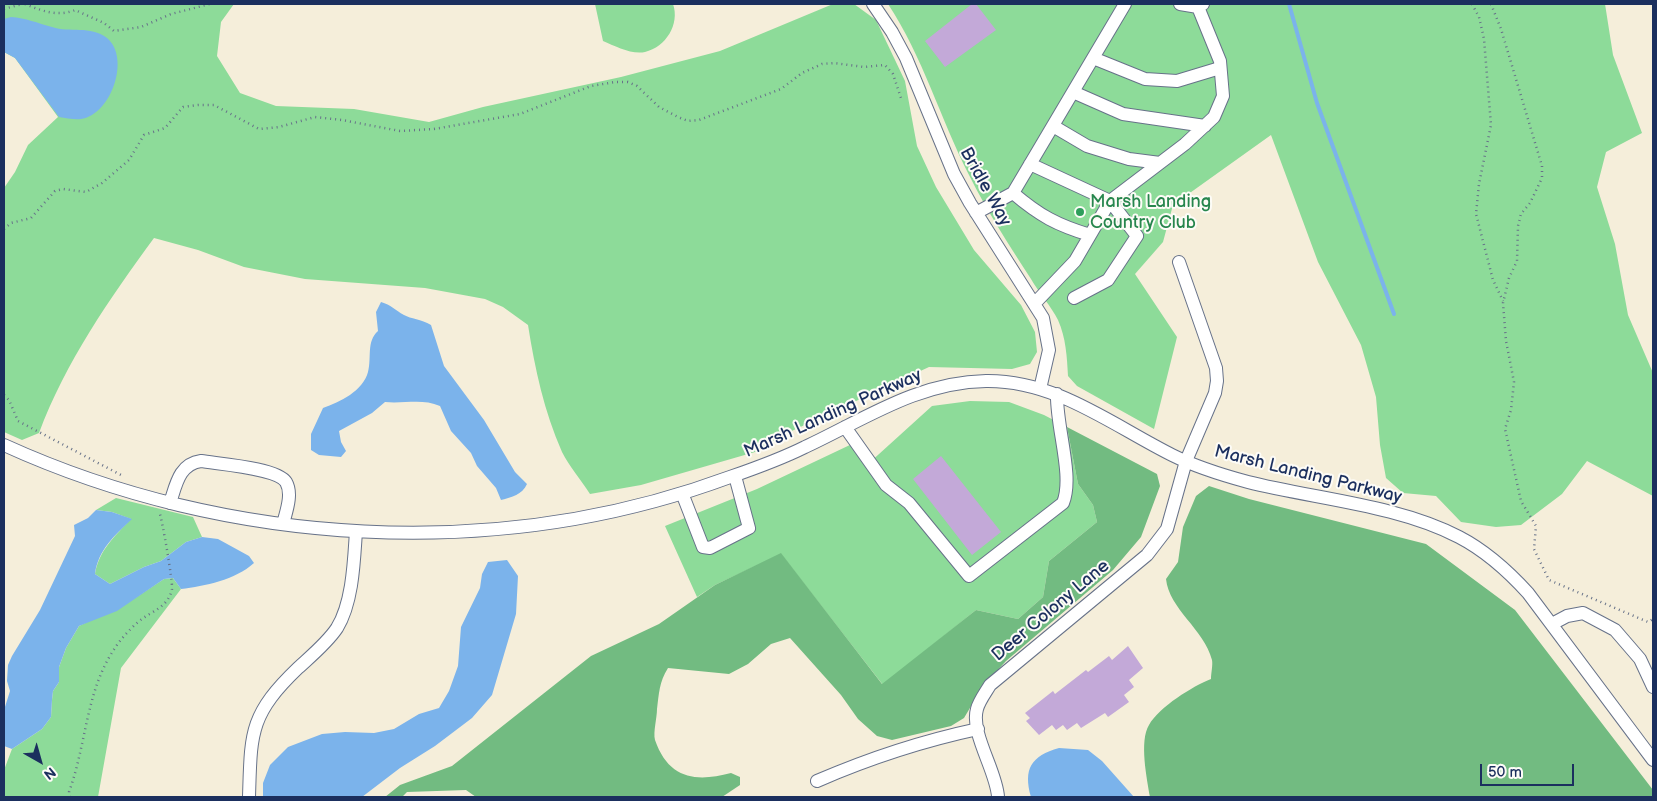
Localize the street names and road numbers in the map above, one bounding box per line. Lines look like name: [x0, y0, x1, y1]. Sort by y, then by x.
street label: Bridle Way: [955, 144, 1015, 230]
street label: Marsh Landing Parkway: [741, 365, 925, 463]
street label: Marsh Landing Parkway: [1212, 441, 1404, 509]
street label: Deer Colony Lane: [988, 556, 1114, 666]

